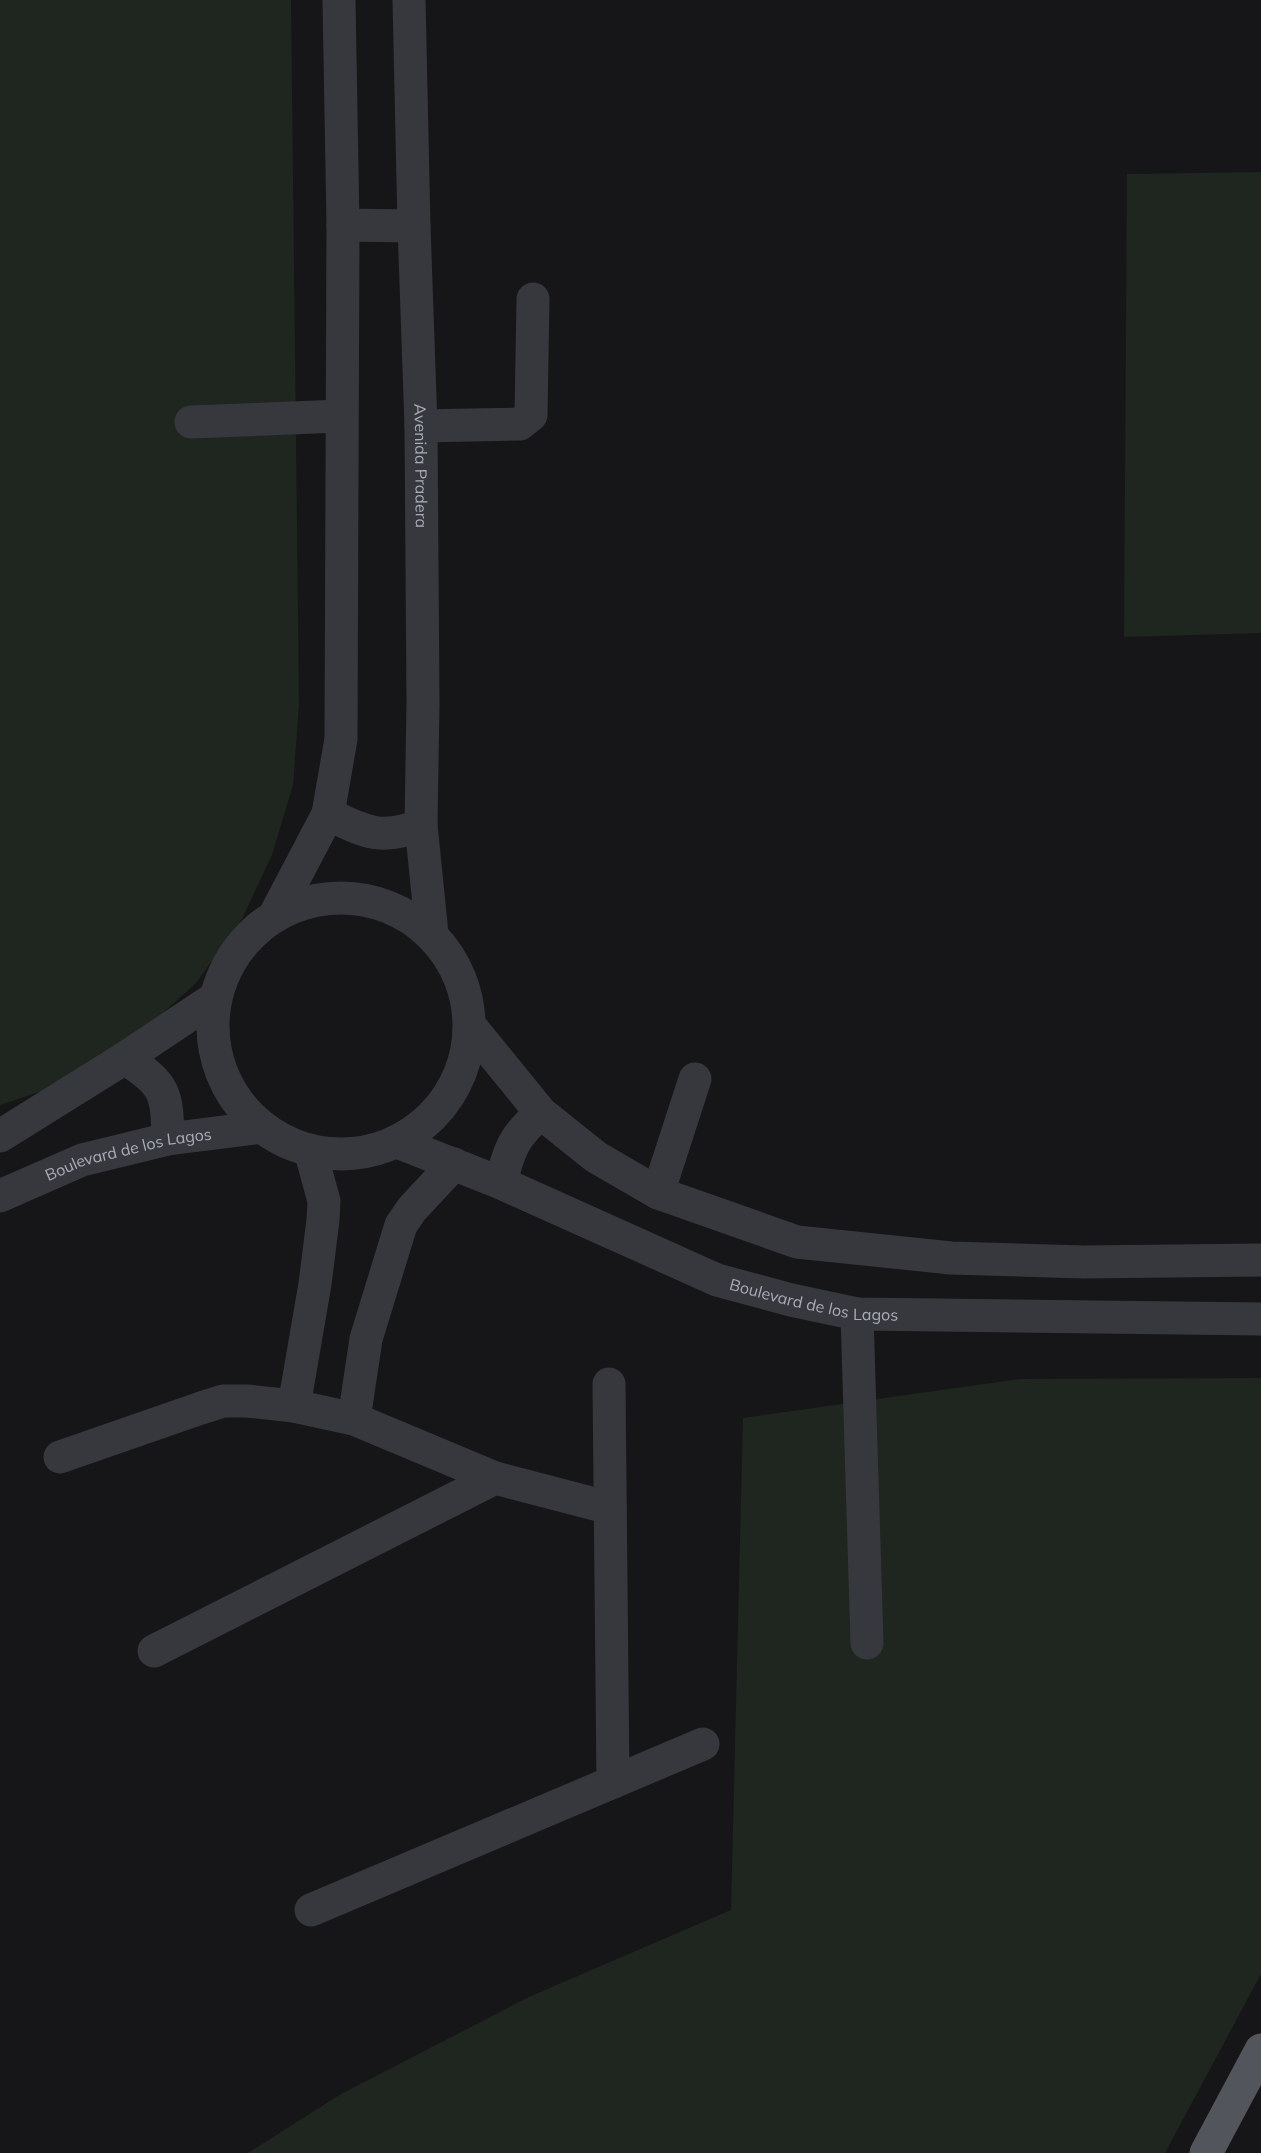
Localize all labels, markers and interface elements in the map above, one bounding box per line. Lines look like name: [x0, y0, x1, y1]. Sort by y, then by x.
street label: Avenida Pradera: [410, 403, 432, 528]
street label: Boulevard de los Lagos: [42, 1124, 213, 1185]
street label: Boulevard de los Lagos: [727, 1274, 898, 1325]

